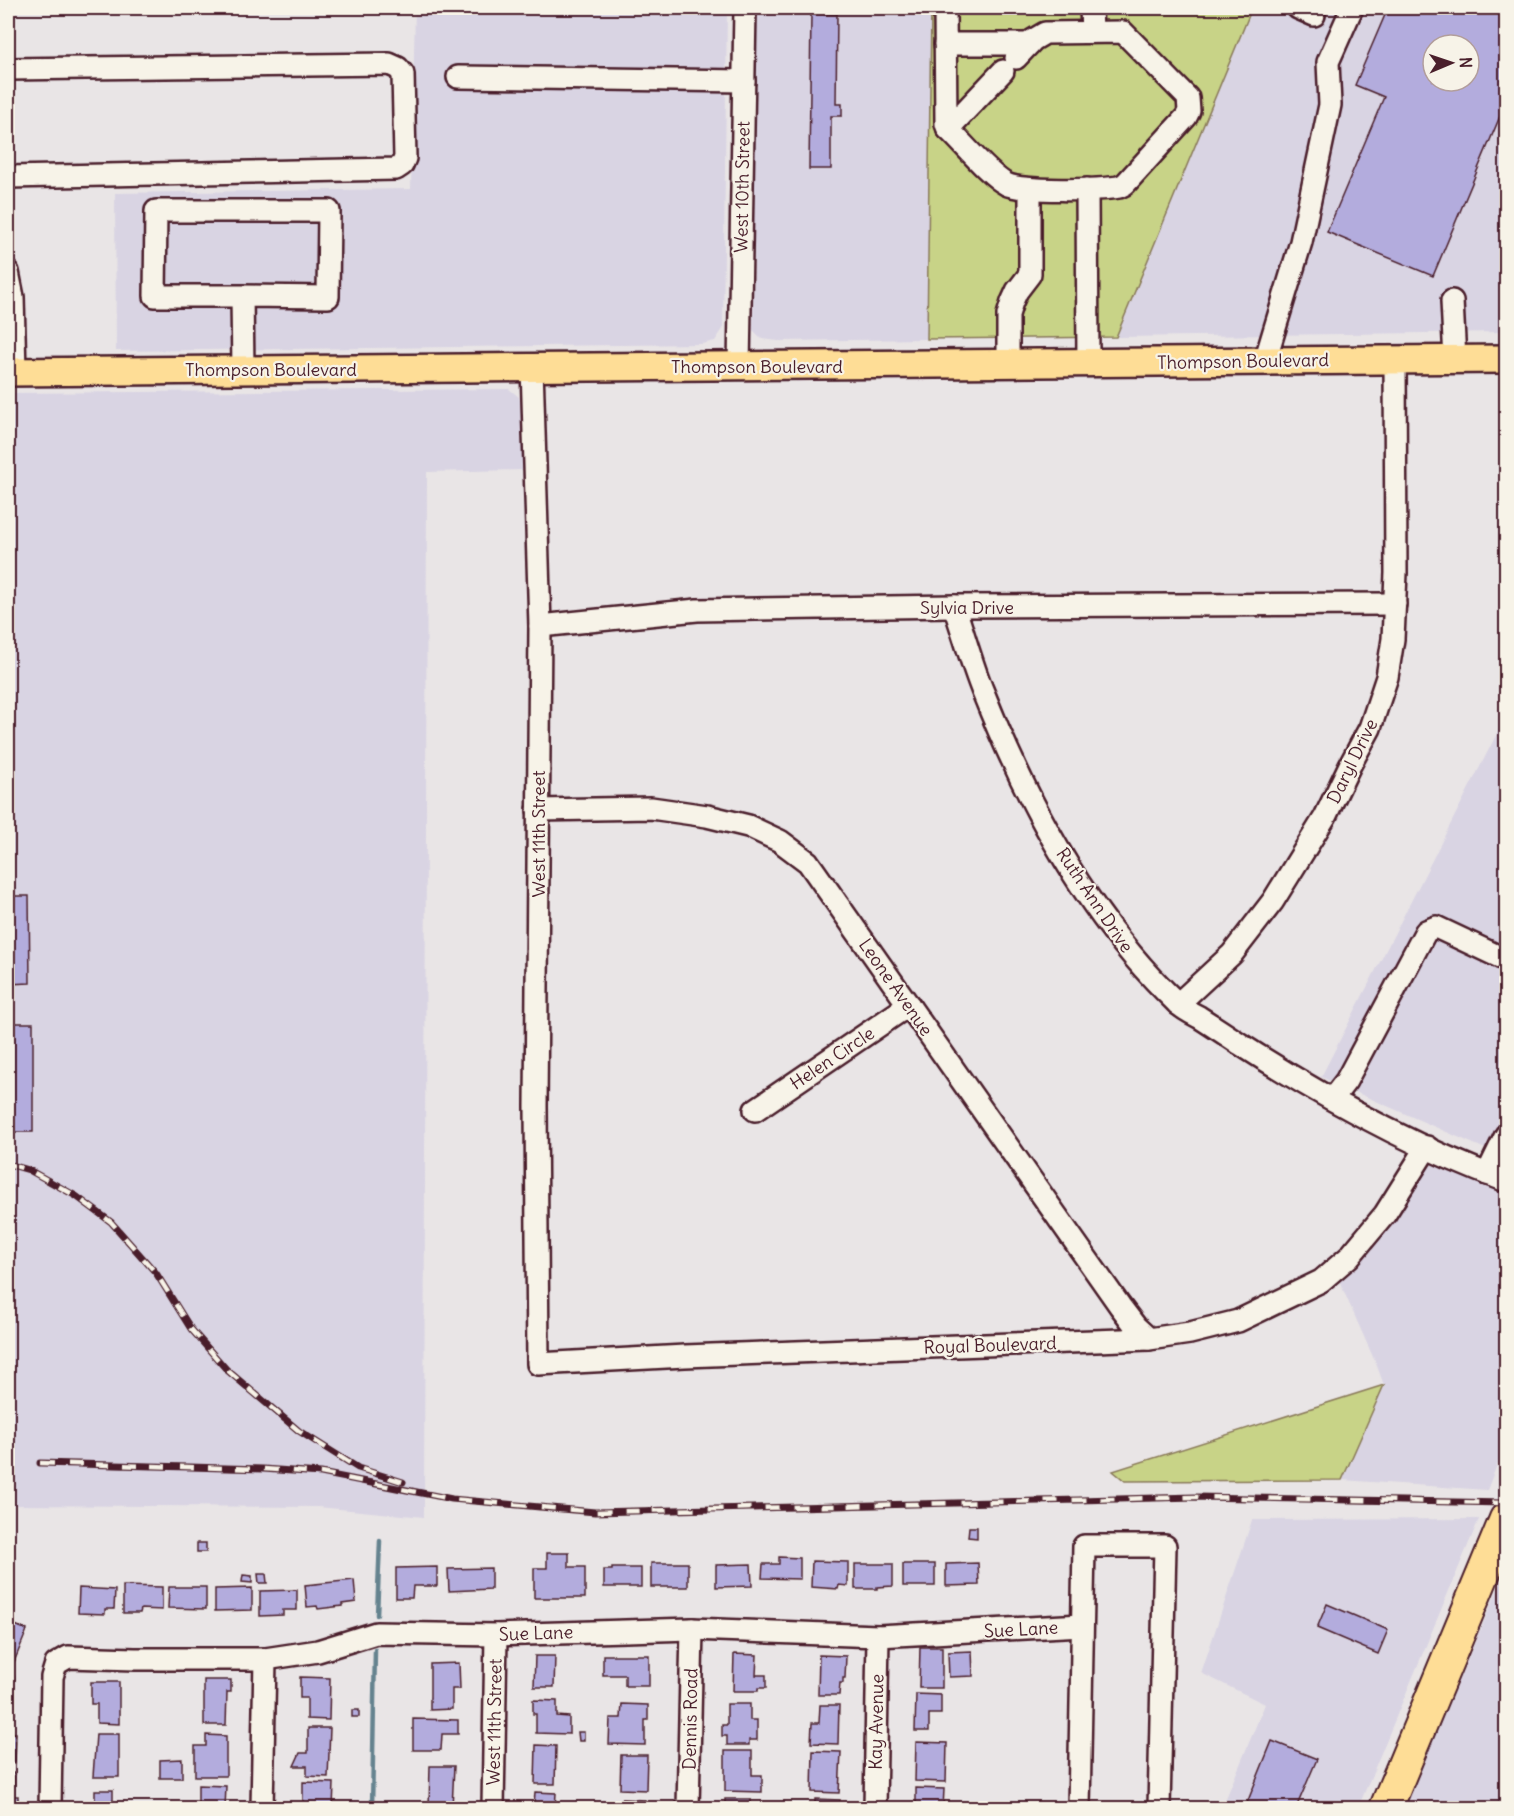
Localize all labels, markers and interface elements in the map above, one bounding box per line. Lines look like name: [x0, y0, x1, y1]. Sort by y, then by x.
north arrow: [1421, 33, 1481, 93]
text: N: [1456, 57, 1476, 68]
street label: West 10th Street: [729, 121, 755, 253]
street label: Thompson Boulevard: [1157, 348, 1329, 374]
street label: Thompson Boulevard: [671, 355, 843, 378]
street label: Thompson Boulevard: [185, 358, 357, 381]
street label: Sylvia Drive: [920, 596, 1014, 619]
street label: Daryl Drive: [1322, 715, 1382, 807]
street label: West 11th Street: [527, 770, 550, 898]
street label: Ruth Ann Drive: [1051, 843, 1139, 957]
street label: Leone Avenue: [854, 934, 938, 1040]
street label: Helen Circle: [785, 1021, 879, 1095]
street label: Royal Boulevard: [923, 1331, 1057, 1359]
street label: Sue Lane: [983, 1616, 1059, 1642]
street label: Sue Lane: [498, 1620, 574, 1646]
street label: West 11th Street: [481, 1658, 507, 1786]
street label: Dennis Road: [678, 1667, 702, 1770]
street label: Kay Avenue: [864, 1674, 888, 1770]

